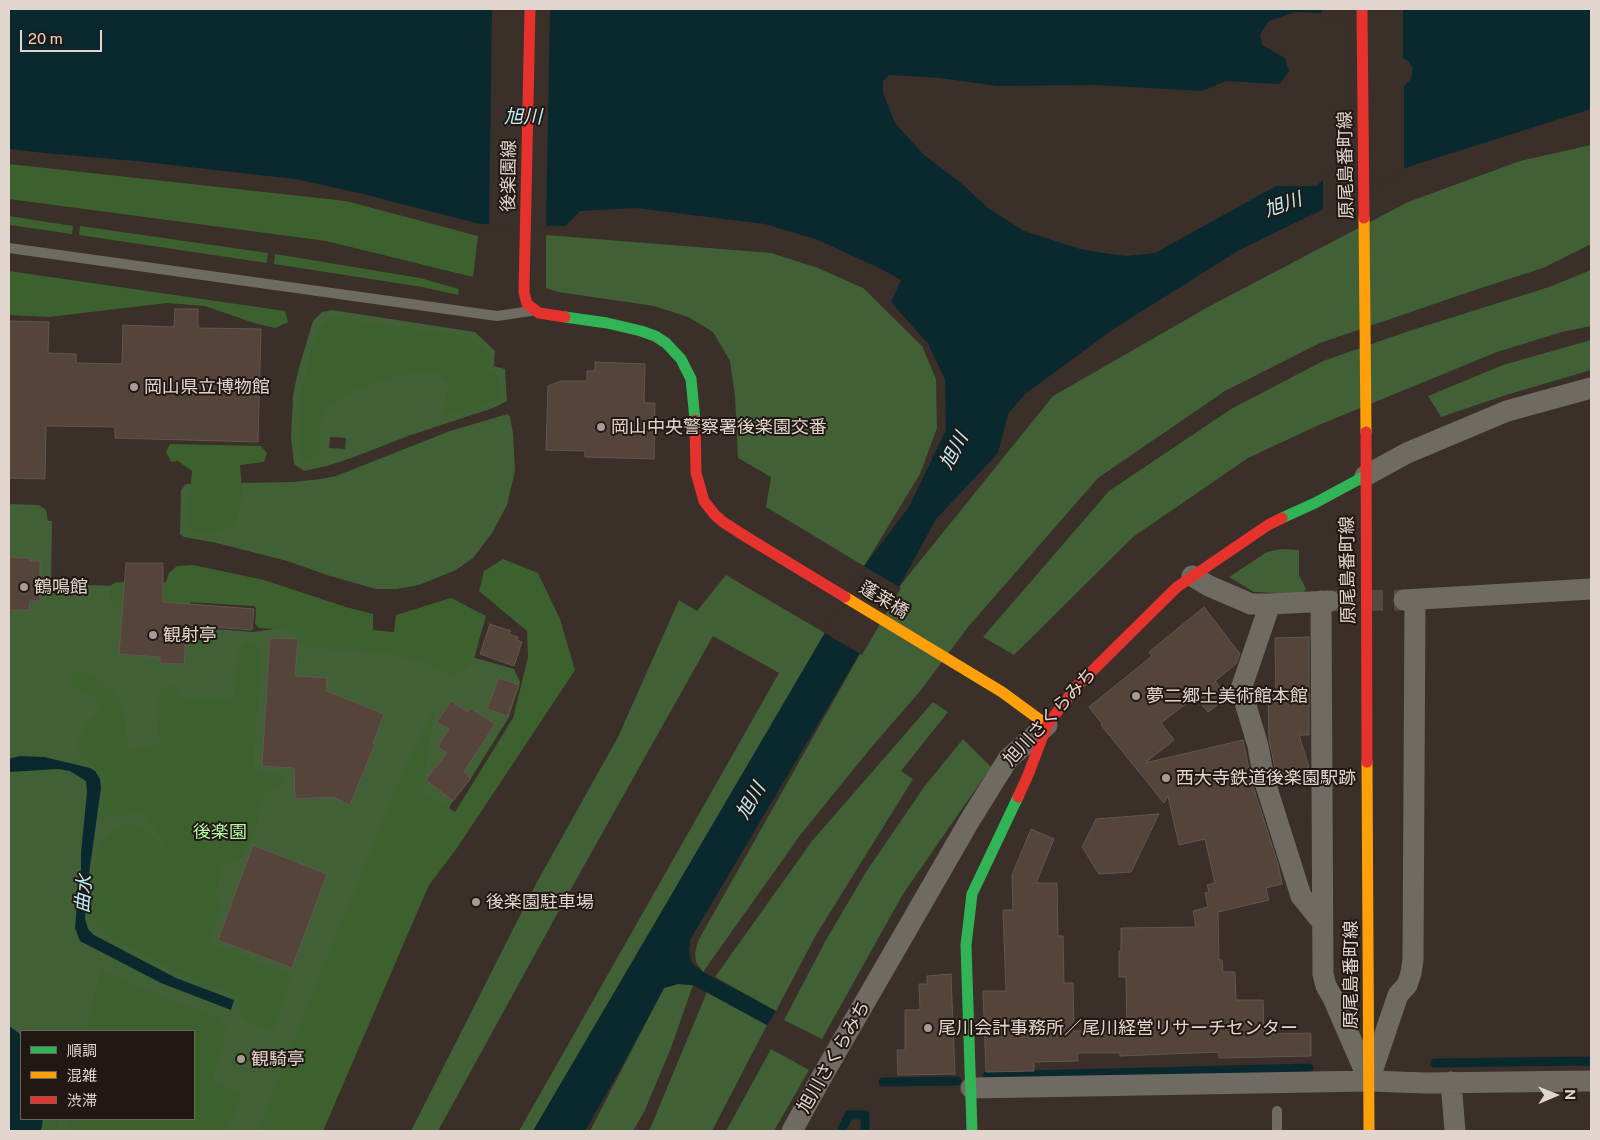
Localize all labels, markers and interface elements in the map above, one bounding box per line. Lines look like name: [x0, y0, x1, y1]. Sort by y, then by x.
scale bar: [22, 20, 105, 52]
text: 20 m: [28, 30, 63, 47]
water label: 旭川: [504, 106, 542, 128]
street label: 原尾島番町線: [1334, 111, 1358, 219]
street label: 後楽園線: [498, 140, 520, 212]
water label: 旭川: [1261, 188, 1305, 222]
place label: 岡山県立博物館: [144, 376, 270, 398]
marker: 岡山県立博物館: [128, 381, 140, 393]
place label: 岡山中央警察署後楽園交番: [611, 416, 827, 438]
marker: 岡山中央警察署後楽園交番: [595, 421, 607, 433]
water label: 旭川: [935, 429, 973, 473]
street label: 原尾島番町線: [1336, 516, 1360, 624]
place label: 鶴鳴館: [34, 576, 88, 598]
street label: 蓬莱橋: [855, 577, 913, 623]
marker: 鶴鳴館: [18, 581, 30, 593]
place label: 観射亭: [163, 624, 217, 646]
marker: 観射亭: [147, 629, 159, 641]
street label: 旭川さくらみち: [999, 664, 1101, 770]
place label: 夢二郷土美術館本館: [1146, 685, 1308, 707]
marker: 夢二郷土美術館本館: [1130, 690, 1142, 702]
place label: 西大寺鉄道後楽園駅跡: [1176, 767, 1356, 789]
marker: 西大寺鉄道後楽園駅跡: [1160, 772, 1172, 784]
water label: 旭川: [732, 779, 770, 823]
park label: 後楽園: [193, 821, 247, 843]
water label: 曲水: [71, 874, 97, 914]
place label: 後楽園駐車場: [486, 891, 594, 913]
marker: 後楽園駐車場: [470, 896, 482, 908]
street label: 原尾島番町線: [1340, 921, 1362, 1029]
street label: 旭川さくらみち: [793, 997, 875, 1117]
place label: 尾川会計事務所／尾川経営リサーチセンター: [938, 1017, 1298, 1039]
marker: 尾川会計事務所／尾川経営リサーチセンター: [922, 1022, 934, 1034]
legend: [20, 1030, 195, 1120]
text: 順調: [67, 1042, 97, 1059]
place label: 観騎亭: [251, 1048, 305, 1070]
marker: 観騎亭: [235, 1053, 247, 1065]
text: 混雑: [67, 1067, 97, 1084]
north arrow: [1530, 1070, 1580, 1120]
text: N: [1562, 1089, 1578, 1100]
text: 渋滞: [67, 1092, 97, 1109]

